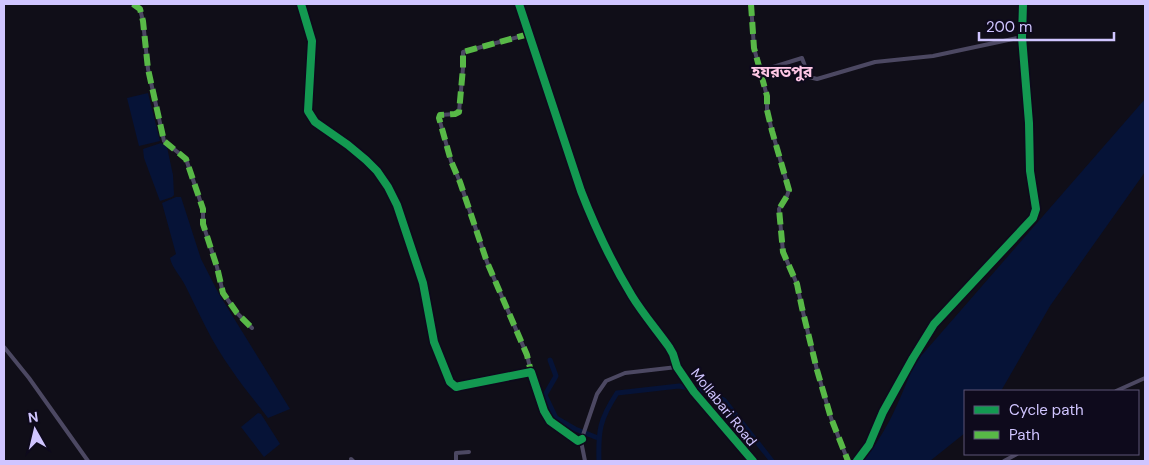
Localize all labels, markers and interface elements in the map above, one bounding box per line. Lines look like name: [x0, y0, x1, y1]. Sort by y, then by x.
scale bar: [979, 10, 1114, 42]
text: 200 m: [986, 17, 1032, 37]
district label: হযরতপুর: [751, 61, 813, 82]
street label: Mollabari Road: [687, 364, 761, 450]
legend: [964, 390, 1139, 455]
text: Cycle path: [1009, 400, 1084, 420]
north arrow: [10, 405, 60, 455]
text: N: [27, 408, 40, 427]
text: Path: [1009, 425, 1040, 445]

